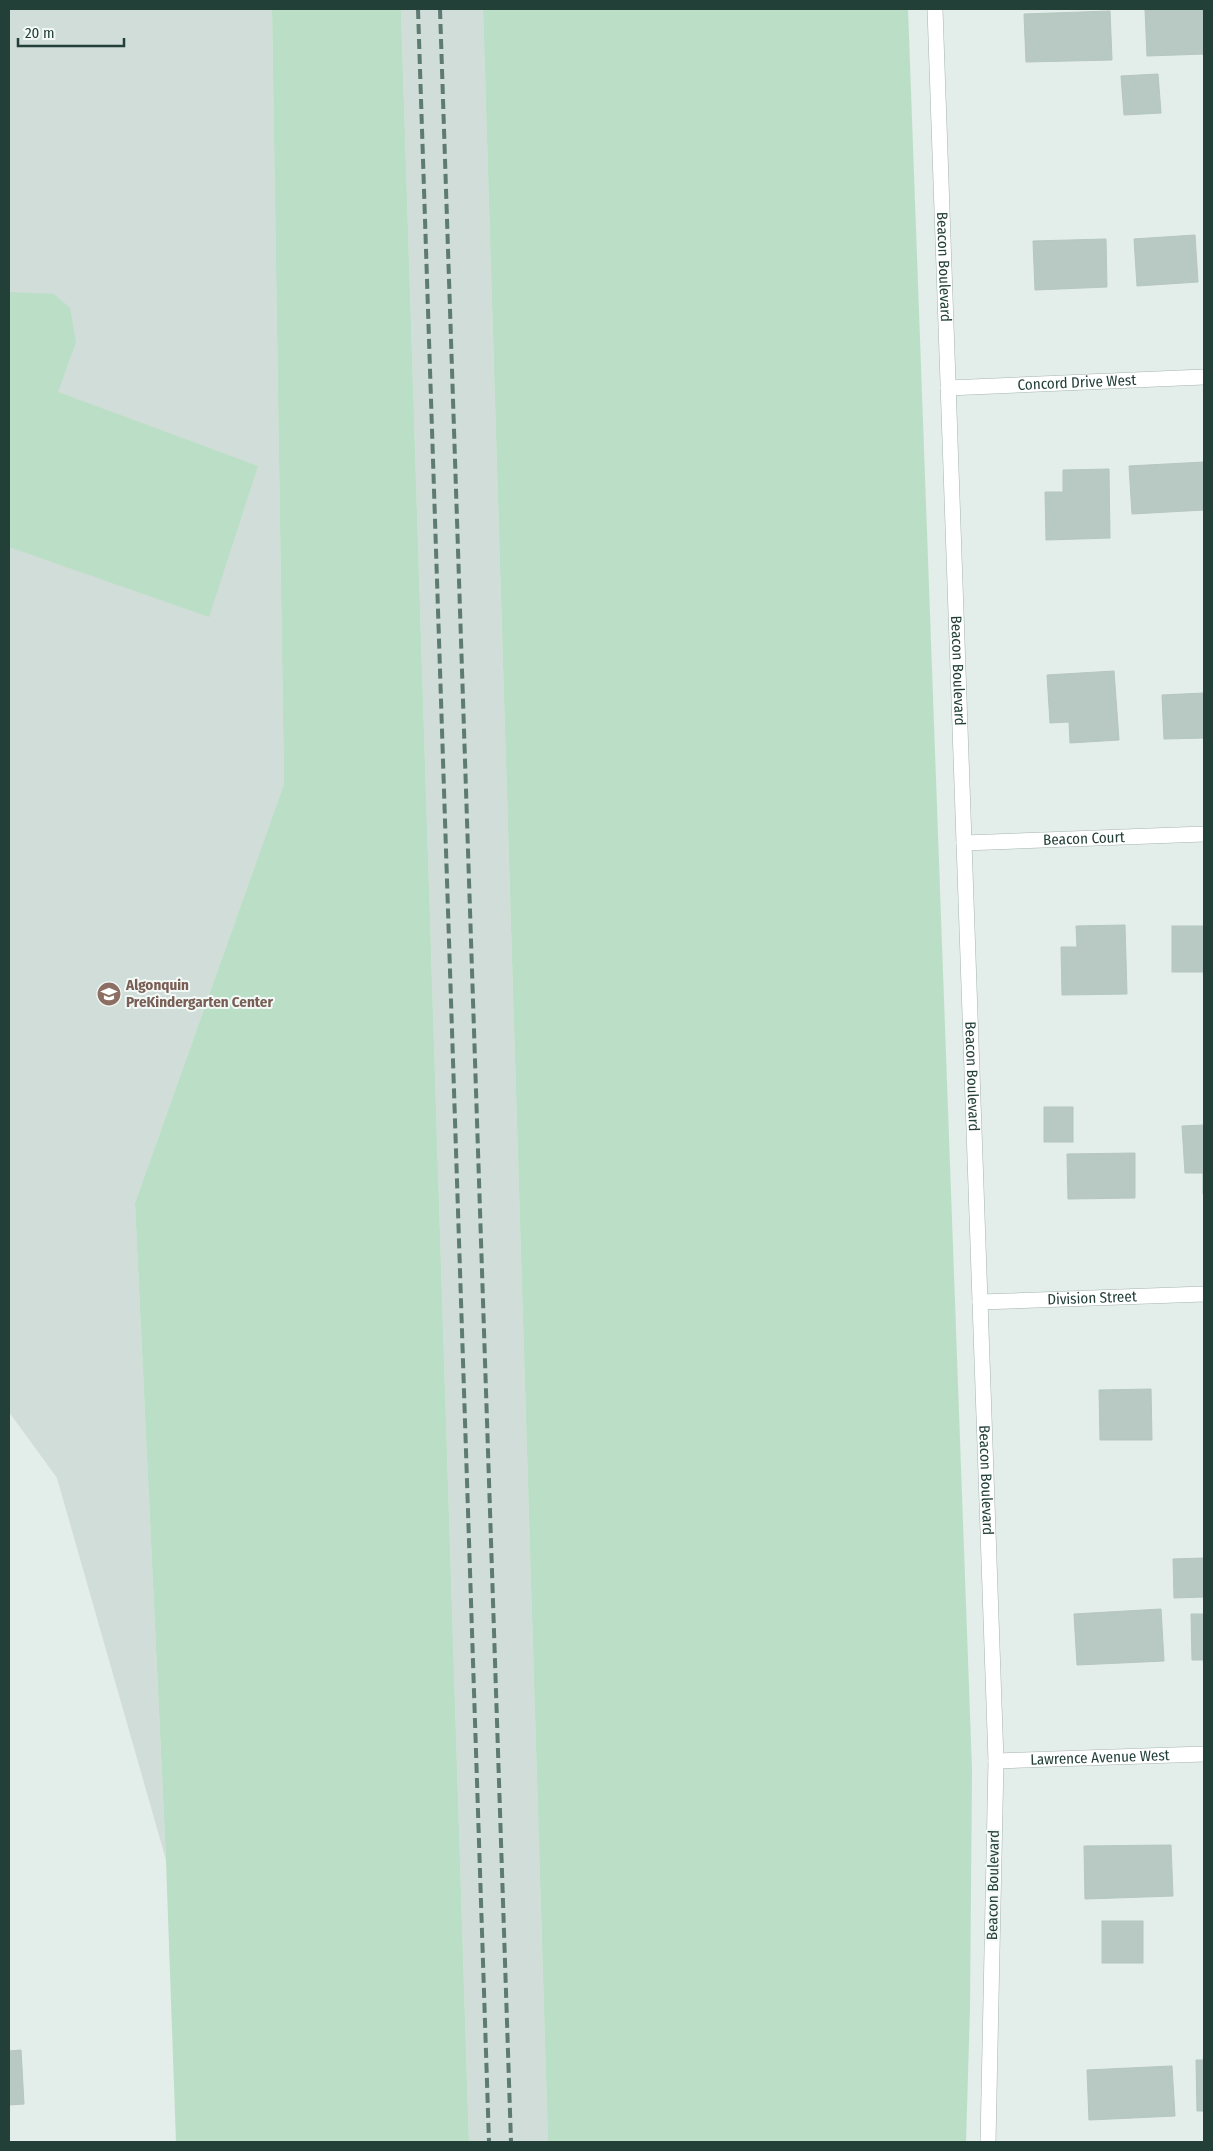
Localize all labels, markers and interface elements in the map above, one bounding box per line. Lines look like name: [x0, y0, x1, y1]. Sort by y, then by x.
scale bar: [18, 15, 124, 47]
text: 20 m: [25, 24, 55, 42]
street label: Beacon Boulevard: [933, 211, 955, 322]
street label: Concord Drive West: [1017, 371, 1137, 394]
street label: Beacon Boulevard: [947, 615, 969, 726]
street label: Beacon Court: [1043, 828, 1125, 849]
place label: Algonquin PreKindergarten Center: [125, 976, 273, 1011]
school or university icon: Algonquin PreKindergarten Center: [96, 981, 122, 1007]
street label: Beacon Boulevard: [961, 1021, 983, 1132]
street label: Division Street: [1047, 1287, 1137, 1309]
street label: Beacon Boulevard: [975, 1425, 997, 1536]
street label: Lawrence Avenue West: [1030, 1746, 1170, 1769]
street label: Beacon Boulevard: [983, 1830, 1003, 1940]

